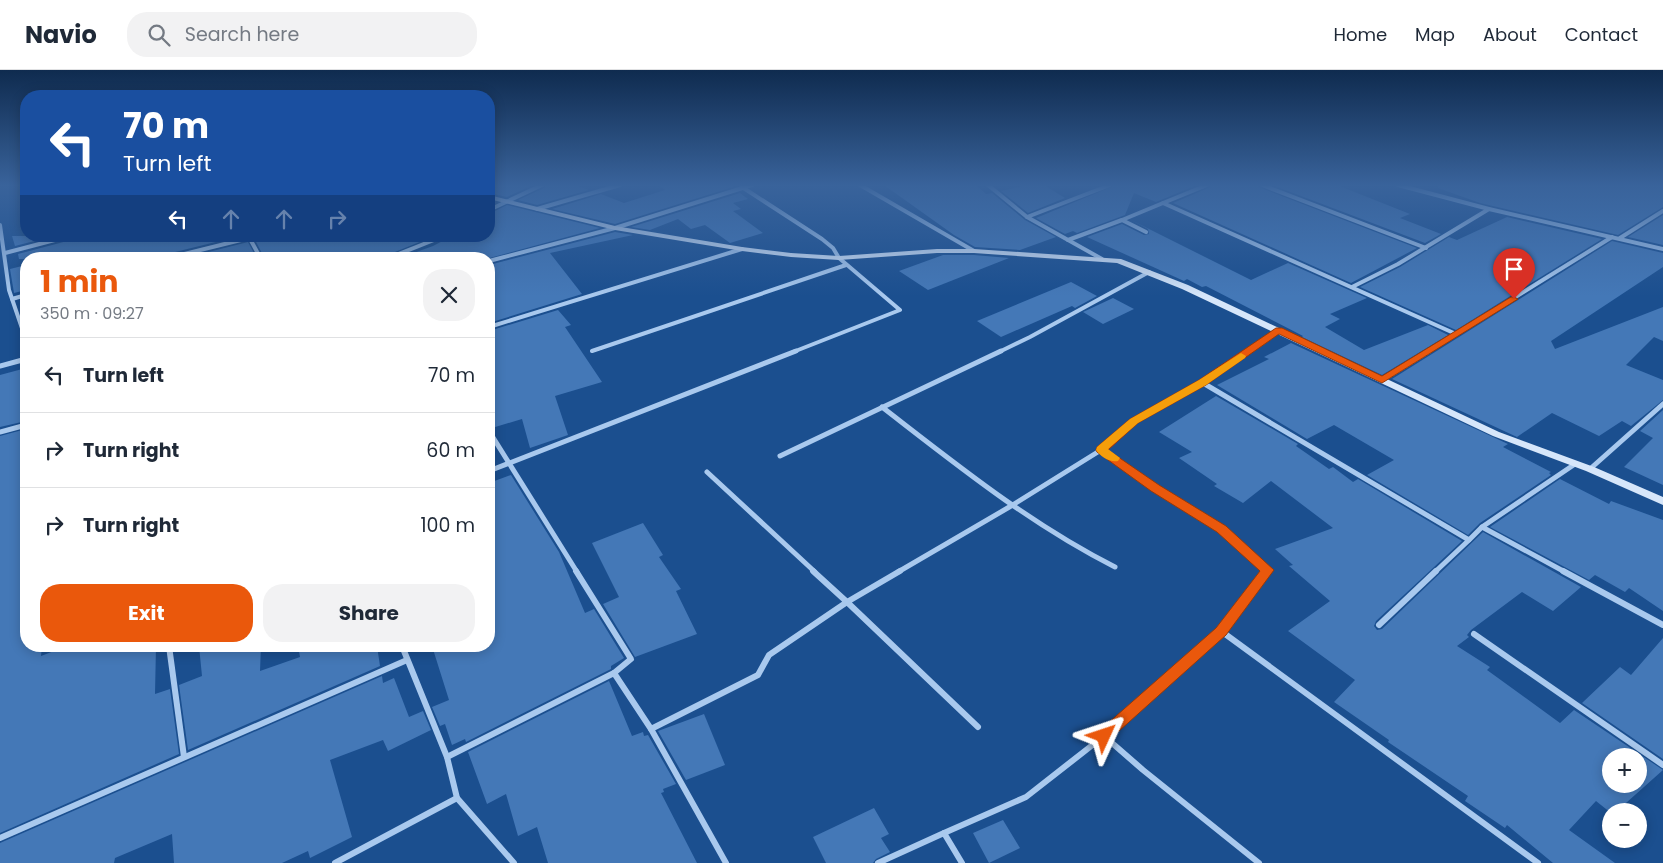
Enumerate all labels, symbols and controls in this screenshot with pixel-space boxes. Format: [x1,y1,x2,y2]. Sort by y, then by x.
search box [127,12,477,57]
text: Navio [25,18,97,51]
icon: search [145,21,173,49]
text: Search here [185,21,299,48]
text: Home [1333,22,1387,47]
text: Map [1415,22,1455,47]
text: About [1483,22,1537,47]
text: Contact [1565,22,1638,47]
text: 70 m [123,101,209,150]
icon: left [40,110,105,175]
text: Turn left [123,148,211,179]
icon: left [164,205,192,233]
icon: ahead [217,205,245,233]
icon: ahead [270,205,298,233]
icon: right [323,205,351,233]
pin [1493,248,1535,299]
icon: arrive [1500,255,1528,283]
text: 1 min [40,260,118,303]
button: close [423,269,475,321]
text: 350 m · 09:27 [40,302,144,325]
icon: left [40,361,68,389]
text: Turn left [83,362,164,389]
text: 70 m [428,362,475,389]
icon: right [40,436,68,464]
text: Turn right [83,437,179,464]
text: 60 m [426,437,475,464]
icon: right [40,511,68,539]
text: Turn right [83,512,179,539]
text: 100 m [420,512,475,539]
button: Exit [40,584,253,642]
button: Share [263,584,475,642]
position arrow [1077,709,1129,761]
map controls [1602,748,1647,848]
button: + [1602,748,1647,793]
button: − [1602,803,1647,848]

